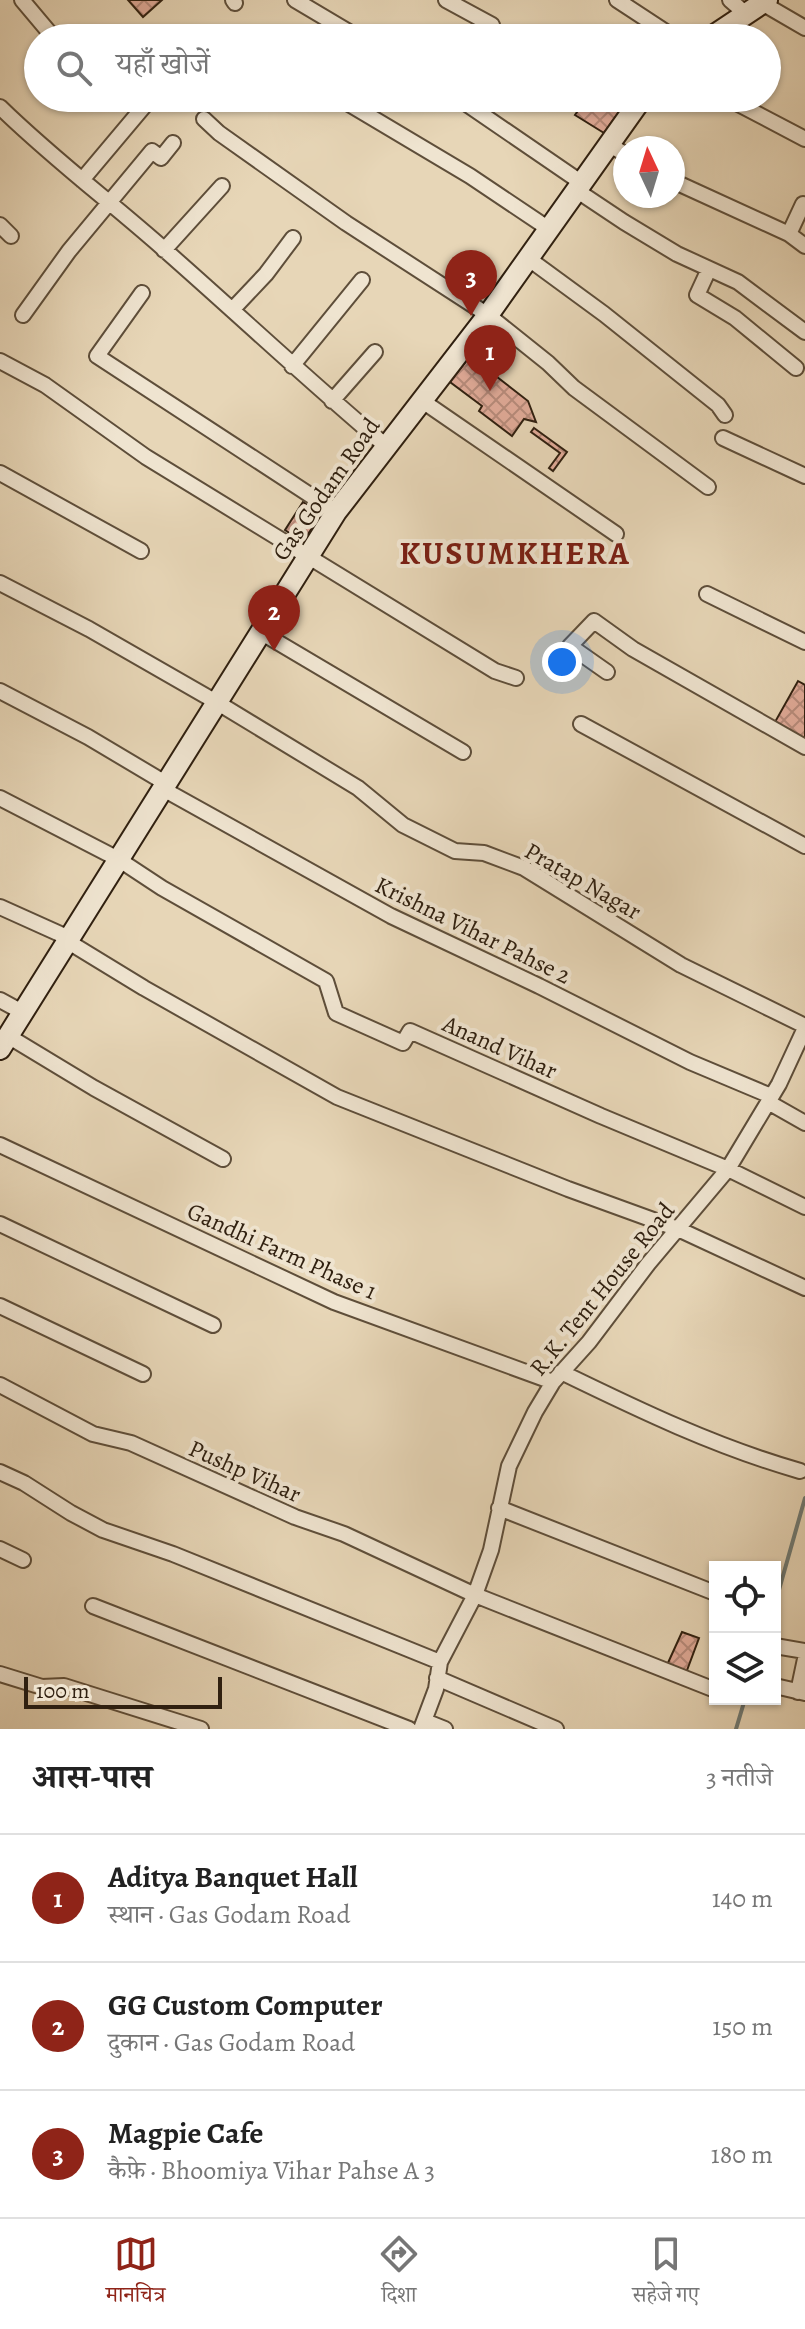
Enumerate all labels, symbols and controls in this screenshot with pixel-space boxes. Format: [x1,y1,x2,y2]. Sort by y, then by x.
search box [24,24,781,112]
text: यहाँ खोजें [116,44,210,84]
icon: search [52,46,96,90]
north arrow [613,136,685,208]
pin: 3 [445,250,497,316]
pin: 1 [464,325,516,391]
street label: Gas Godam Road [265,411,387,567]
district label: KUSUMKHERA [399,531,631,575]
pin: 2 [248,585,300,651]
your location [542,642,582,682]
street label: Pratap Nagar [519,835,647,927]
street label: Krishna Vihar Pahse 2 [370,869,576,991]
street label: Anand Vihar [437,1007,562,1086]
street label: Gandhi Farm Phase 1 [182,1195,382,1307]
street label: R.K. Tent House Road [522,1195,682,1382]
street label: Pushp Vihar [184,1432,306,1510]
map controls [709,1561,781,1705]
button: locate [709,1561,781,1633]
button: layers [709,1633,781,1705]
scale bar [24,1673,222,1709]
text: 100 m [36,1676,90,1706]
text: आस-पास [32,1753,152,1800]
text: 3 नतीजे [706,1760,773,1795]
text: Aditya Banquet Hall [108,1857,358,1897]
text: 1 [53,1881,63,1916]
text: 140 m [712,1881,773,1916]
text: स्थान · Gas Godam Road [108,1897,350,1932]
text: GG Custom Computer [108,1985,383,2025]
text: 2 [52,2009,64,2044]
text: 150 m [712,2009,773,2044]
text: दुकान · Gas Godam Road [108,2025,355,2060]
text: Magpie Cafe [108,2113,263,2153]
text: 3 [52,2137,64,2172]
text: 180 m [711,2137,773,2172]
text: कैफ़े · Bhoomiya Vihar Pahse A 3 [108,2153,435,2188]
tab: मानचित्र [106,2232,165,2316]
tab: दिशा [377,2232,421,2316]
tab: सहेजे गए [632,2232,699,2316]

